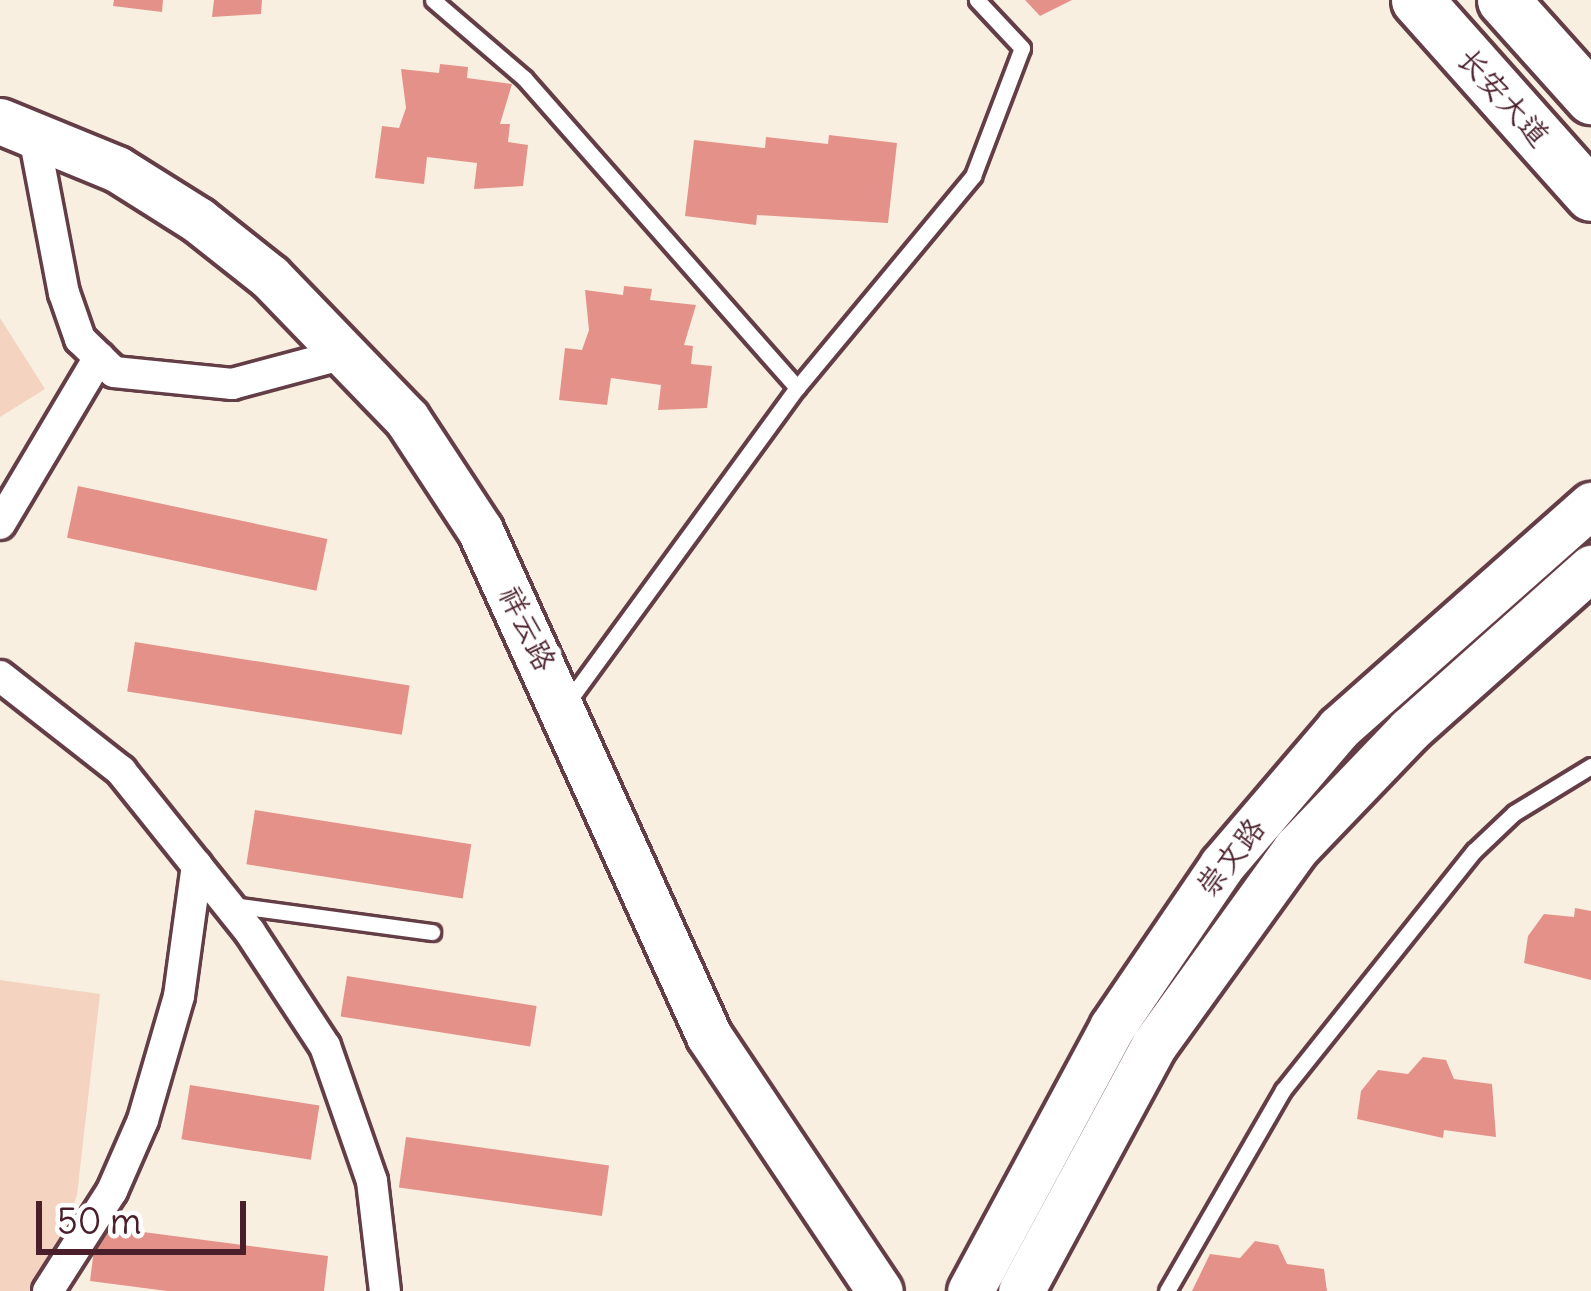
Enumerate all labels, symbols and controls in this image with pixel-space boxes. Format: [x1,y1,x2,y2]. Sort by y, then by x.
street label: 长安大道 [1450,40,1558,154]
street label: 祥云路 [492,580,564,676]
street label: 崇文路 [1188,810,1272,904]
scale bar [42,1177,252,1251]
text: 50 m [57,1199,142,1244]

